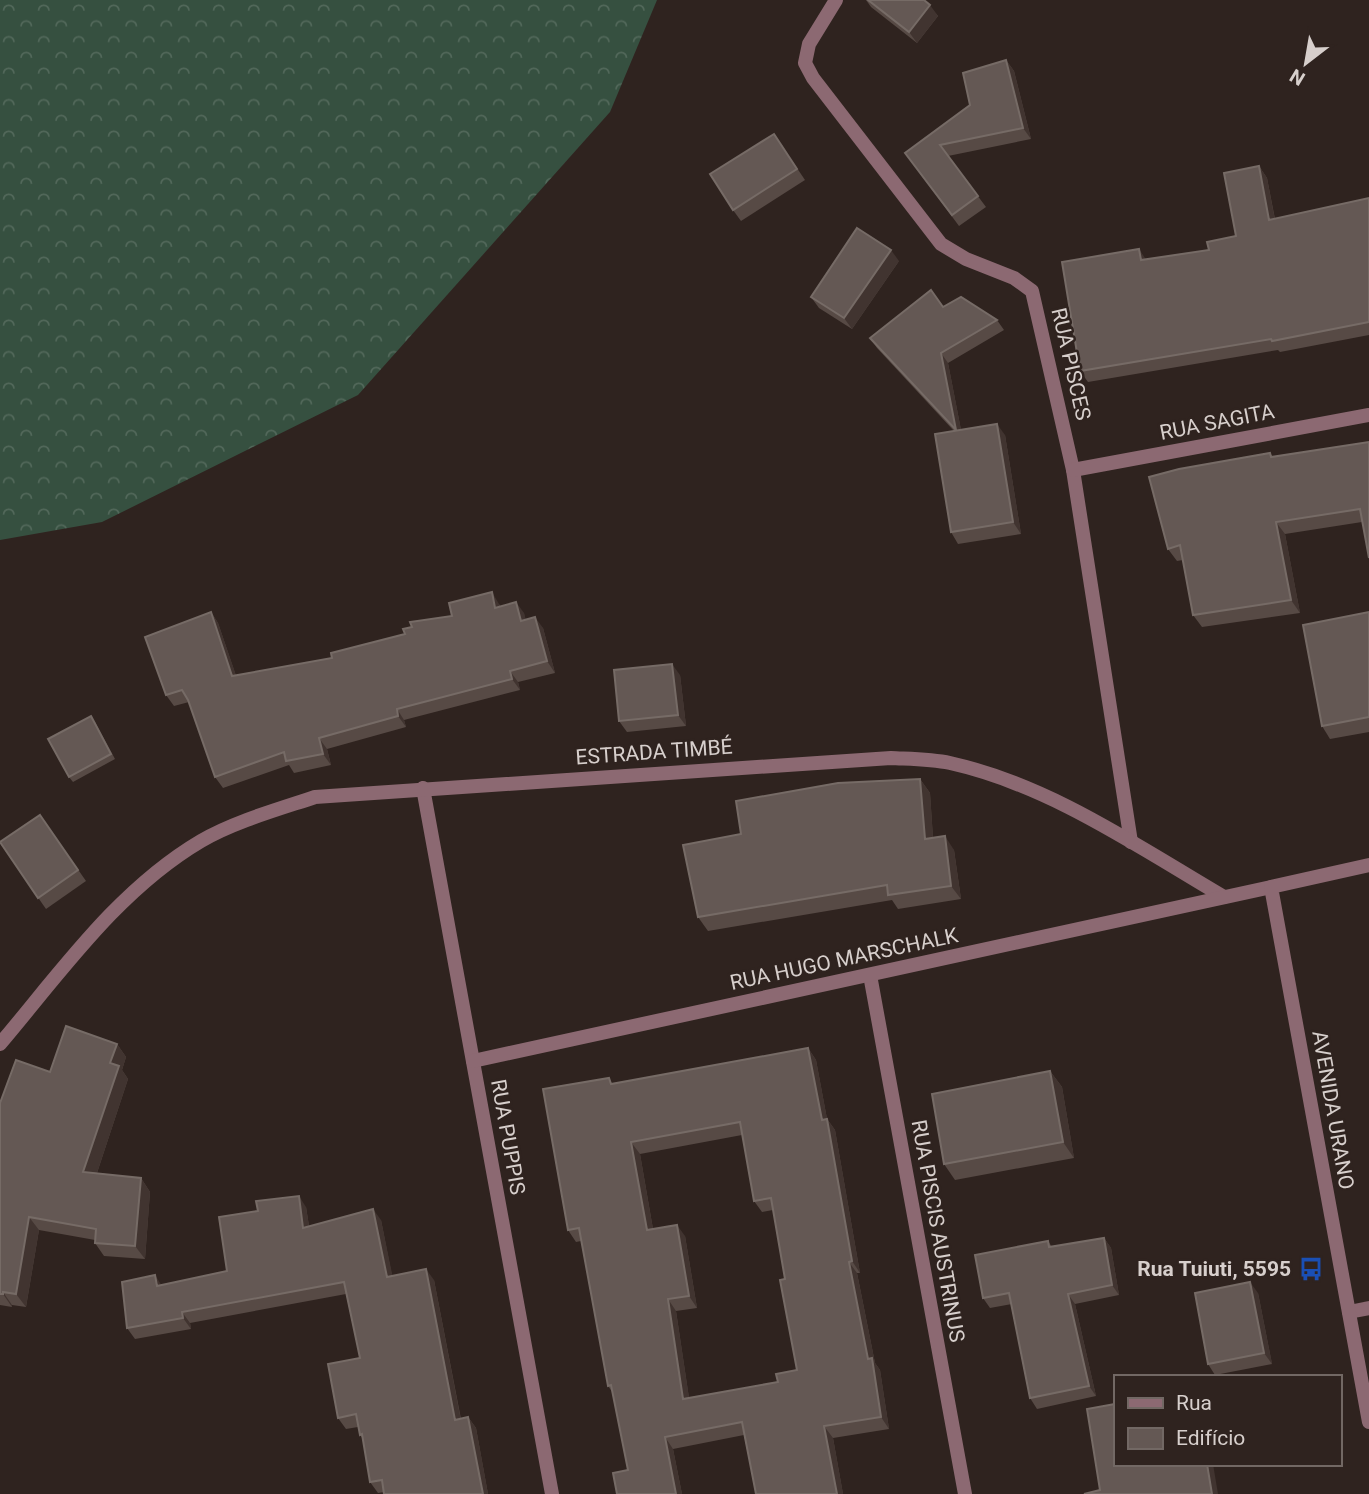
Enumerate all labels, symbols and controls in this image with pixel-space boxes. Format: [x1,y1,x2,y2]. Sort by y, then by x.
north arrow [1271,28,1341,98]
text: N [1286,64,1309,90]
street label: RUA PISCES [1046,305,1096,423]
street label: RUA SAGITA [1158,399,1277,445]
street label: ESTRADA TIMBÉ [575,735,733,769]
street label: RUA HUGO MARSCHALK [728,923,961,995]
street label: AVENIDA URANO [1307,1029,1359,1191]
street label: RUA PUPPIS [486,1077,530,1197]
street label: RUA PISCIS AUSTRINUS [907,1118,969,1344]
bus stop icon: Rua Tuiuti, 5595 [1297,1255,1325,1283]
place label: Rua Tuiuti, 5595 [1137,1257,1291,1281]
legend [1114,1375,1341,1466]
text: Rua [1176,1391,1212,1415]
text: Edifício [1176,1426,1245,1450]

